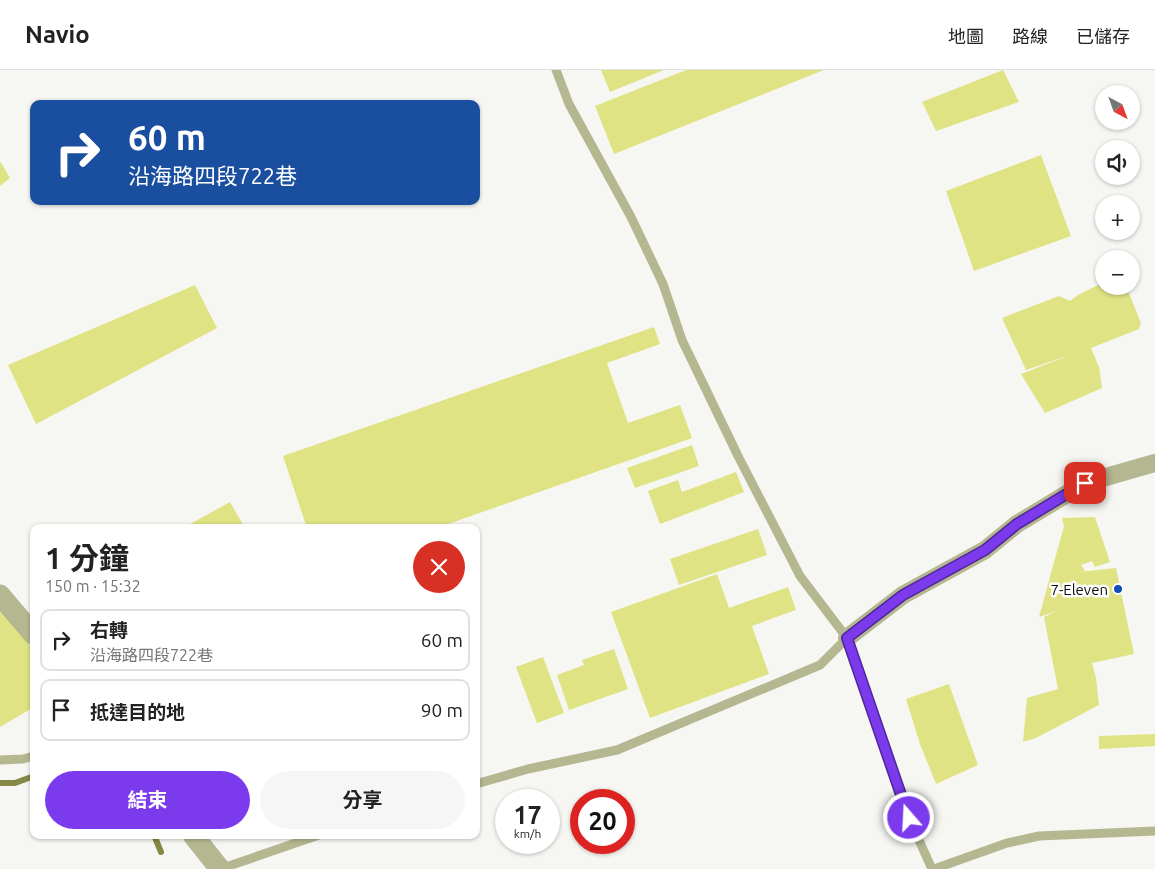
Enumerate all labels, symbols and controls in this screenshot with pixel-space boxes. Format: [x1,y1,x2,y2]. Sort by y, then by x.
text: Navio [25,21,90,48]
text: 地圖 [948,26,984,46]
text: 路線 [1012,26,1048,46]
text: 已儲存 [1076,26,1130,46]
north arrow [1095,85,1140,130]
map controls [1095,85,1140,295]
text: 60 m [128,117,206,157]
icon: right [45,120,110,185]
button: sound [1095,140,1140,185]
text: 沿海路四段722巷 [128,163,297,188]
button: + [1095,195,1140,240]
button: − [1095,250,1140,295]
pin [1064,462,1106,504]
icon: arrive [1071,469,1099,497]
text: 1 分鐘 [45,541,129,575]
button: close [413,541,465,593]
text: 150 m · 15:32 [45,577,141,595]
place label: 7-Eleven [1050,581,1108,598]
marker: 7-Eleven [1112,583,1124,595]
text: 右轉 [90,619,128,641]
icon: right [47,626,75,654]
text: 60 m [421,629,463,651]
text: 沿海路四段722巷 [90,646,213,664]
icon: arrive [47,696,75,724]
text: 90 m [421,699,463,721]
text: 抵達目的地 [90,701,185,723]
button: 結束 [45,771,250,829]
button: 分享 [260,771,465,829]
speed limit sign: 20 [570,789,635,854]
position arrow [882,791,934,843]
text: 17 [513,801,542,829]
text: km/h [514,827,541,840]

